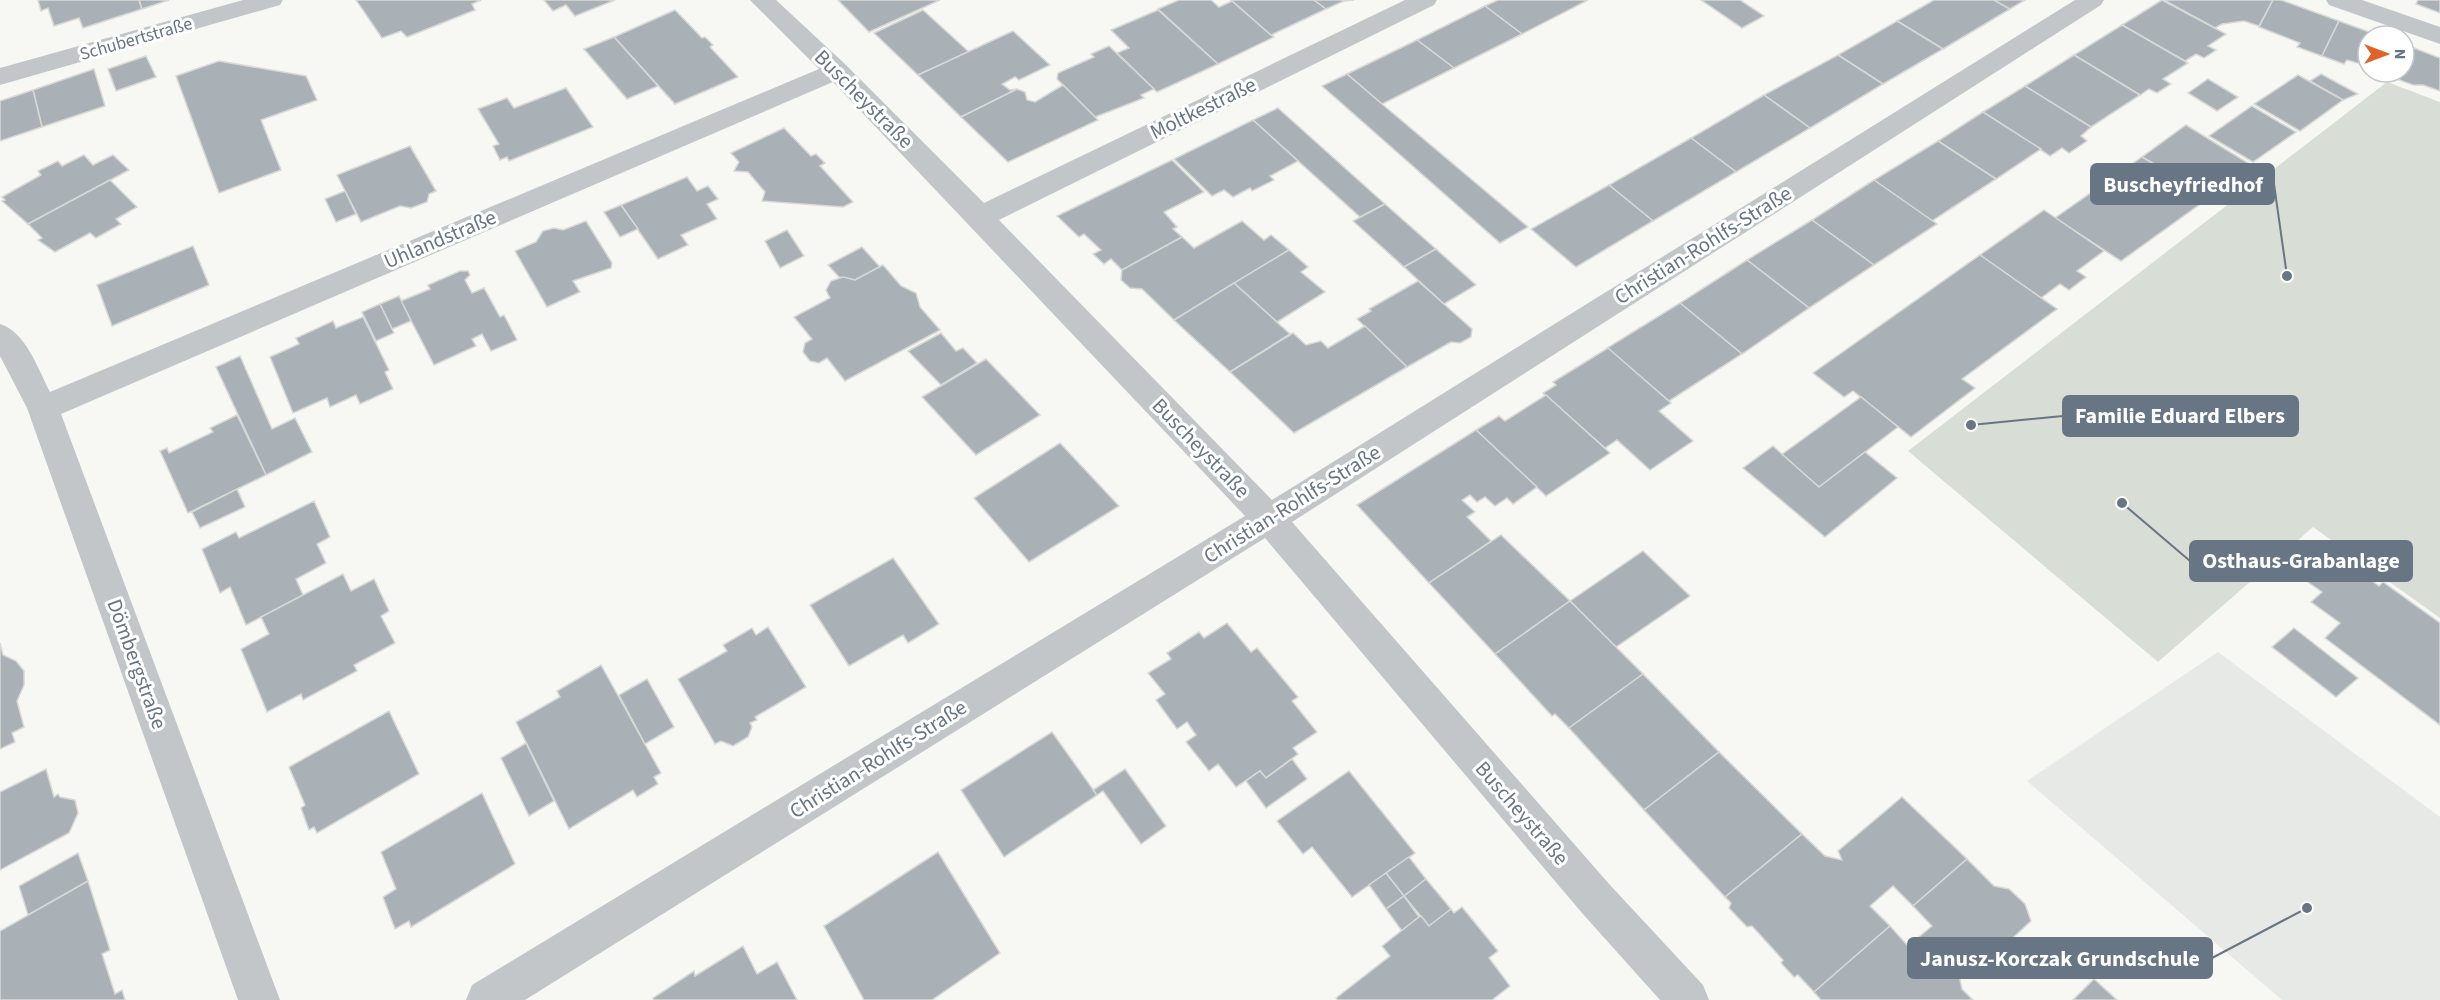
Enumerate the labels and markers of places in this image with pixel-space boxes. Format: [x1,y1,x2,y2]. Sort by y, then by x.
callout: Buscheyfriedhof [2091,164,2274,204]
callout: Familie Eduard Elbers [2063,396,2298,436]
callout: Osthaus-Grabanlage [2190,541,2412,581]
callout: Janusz-Korczak Grundschule [1908,938,2212,978]

